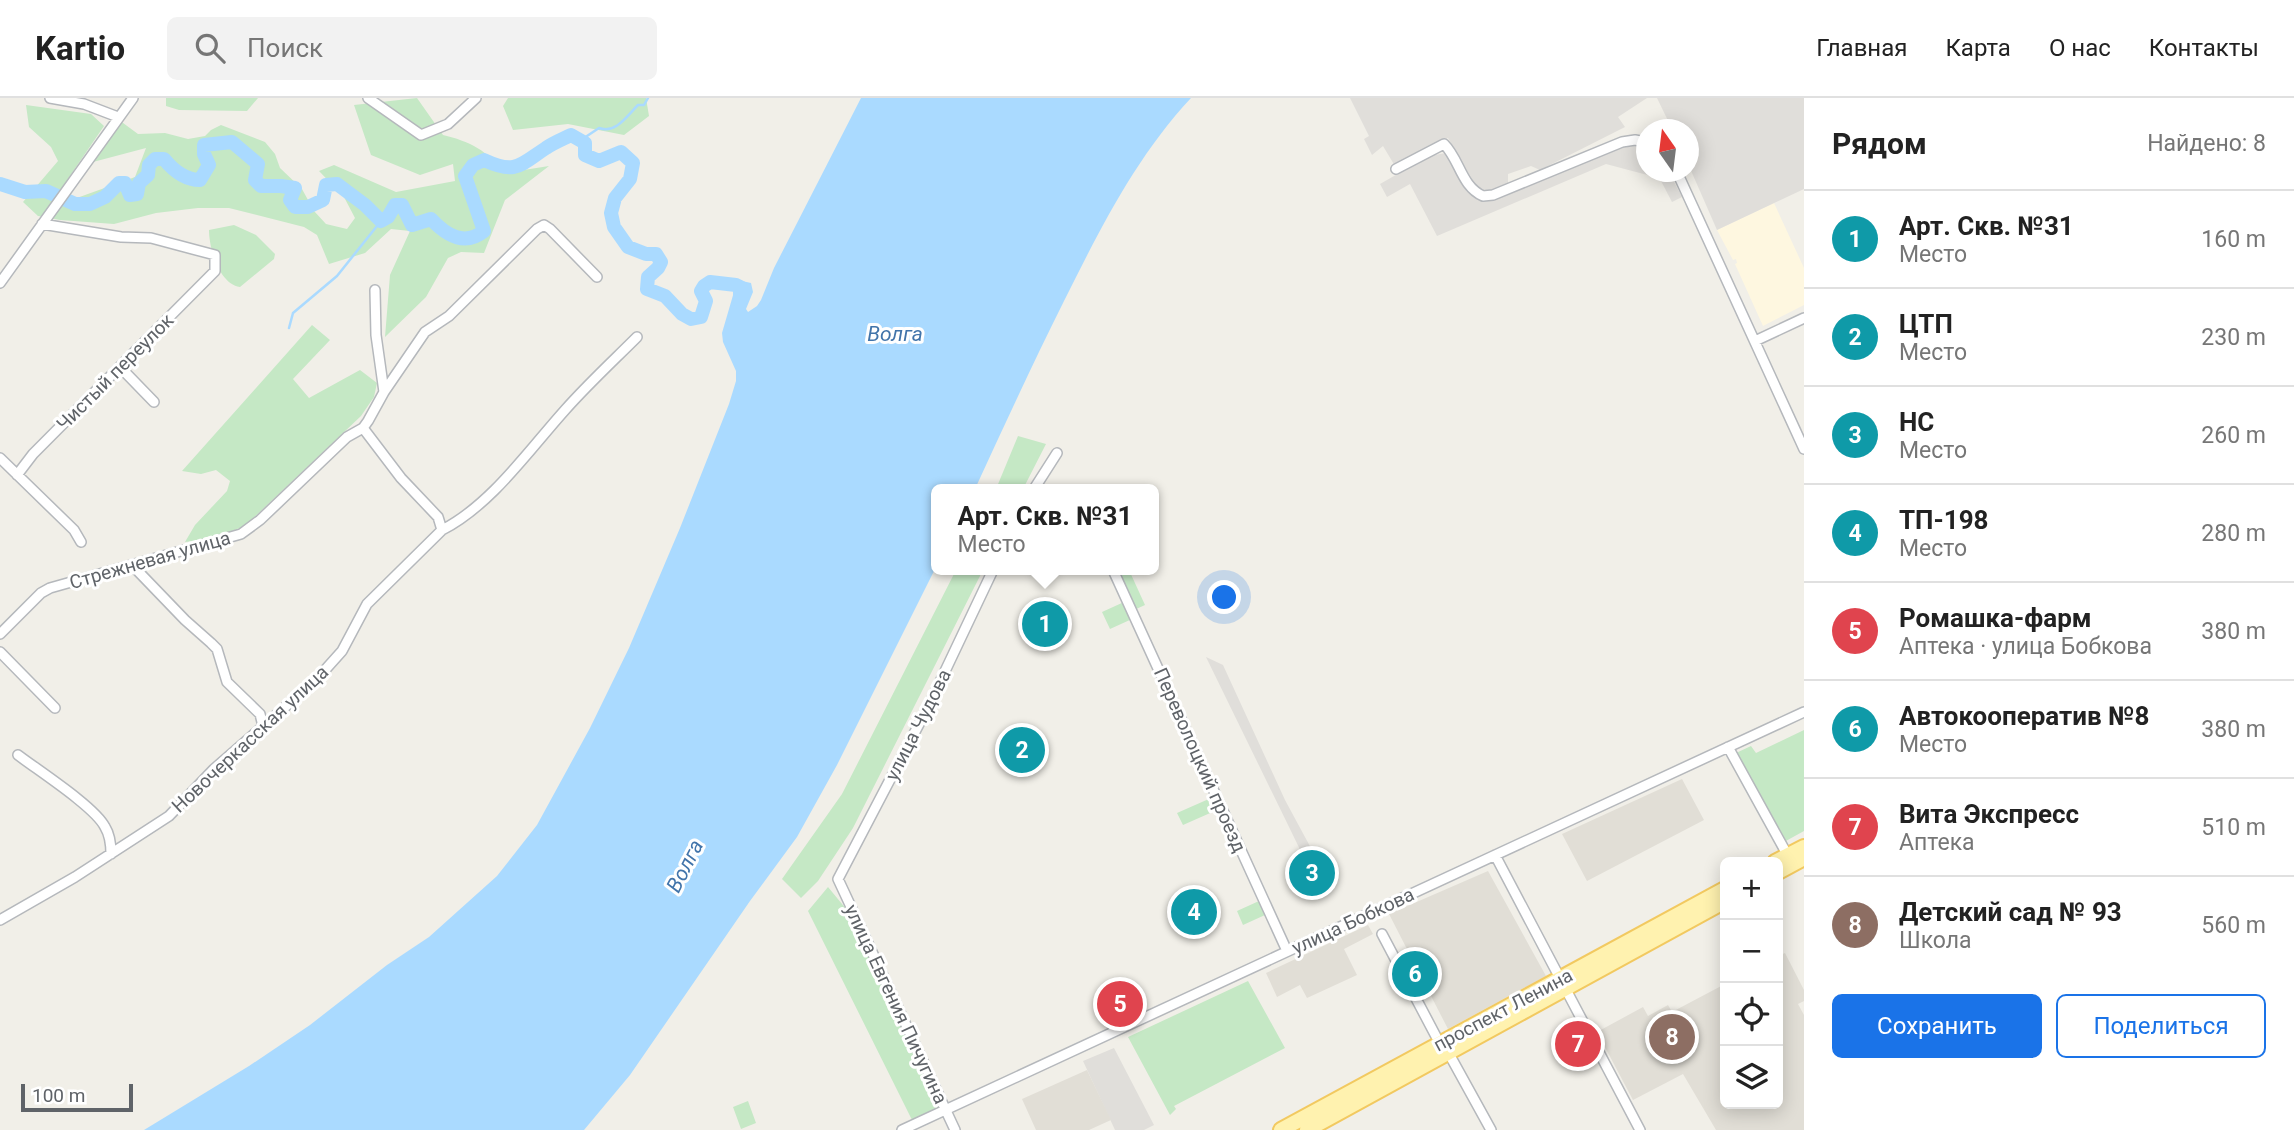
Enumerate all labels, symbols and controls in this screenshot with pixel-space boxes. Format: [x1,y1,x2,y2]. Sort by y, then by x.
search box [167,17,657,80]
text: Kartio [35,29,125,68]
icon: search [191,29,229,67]
text: Поиск [247,33,323,63]
text: Главная [1816,34,1907,62]
text: Карта [1945,34,2011,62]
text: О нас [2049,34,2111,62]
text: Контакты [2149,34,2259,62]
north arrow [1636,119,1699,182]
text: Рядом [1832,126,1927,161]
text: Найдено: 8 [2147,130,2266,157]
text: Арт. Скв. №31 [1899,211,2074,241]
text: 1 [1848,226,1862,253]
text: 160 m [2201,226,2266,253]
text: Место [1899,241,1967,268]
street label: Чистый переулок [52,308,179,435]
text: ЦТП [1899,309,1953,339]
water label: Волга [867,322,923,346]
text: 2 [1848,324,1862,351]
text: 230 m [2201,324,2266,351]
text: Место [1899,339,1967,366]
text: НС [1899,407,1934,437]
text: 3 [1848,422,1862,449]
text: 260 m [2201,422,2266,449]
text: Место [1899,437,1967,464]
popup [931,484,1159,575]
text: Арт. Скв. №31 [958,501,1132,531]
text: ТП-198 [1899,505,1989,535]
text: 4 [1848,520,1862,547]
text: 280 m [2201,520,2266,547]
street label: Стрежневая улица [67,526,233,594]
text: Место [958,531,1026,558]
text: Место [1899,535,1967,562]
your location [1207,580,1241,614]
pin: 1 [1022,598,1068,650]
text: Ромашка-фарм [1899,603,2092,633]
text: 5 [1848,618,1862,645]
text: 380 m [2201,618,2266,645]
text: Аптека · улица Бобкова [1899,633,2152,660]
street label: Новочеркасская улица [167,660,333,818]
street label: Переволоцкий проезд [1149,664,1251,856]
street label: улица Чудова [880,665,956,785]
text: Автокооператив №8 [1899,701,2149,731]
text: 6 [1848,716,1862,743]
text: 380 m [2201,716,2266,743]
pin: 2 [999,724,1045,776]
text: Место [1899,731,1967,758]
text: Вита Экспресс [1899,799,2079,829]
text: 7 [1848,814,1862,841]
text: 510 m [2201,814,2266,841]
text: Аптека [1899,829,1975,856]
water label: Волга [662,836,708,896]
pin: 3 [1289,847,1335,899]
map controls [1720,857,1783,1109]
button: + [1720,857,1783,920]
street label: улица Бобкова [1288,883,1418,959]
pin: 4 [1171,886,1217,938]
text: Детский сад № 93 [1899,897,2122,927]
street label: улица Евгения Пичугина [840,901,952,1107]
text: 8 [1848,912,1862,939]
text: 560 m [2201,912,2266,939]
button: − [1720,920,1783,983]
text: Школа [1899,927,1972,954]
pin: 6 [1392,948,1438,1000]
street label: проспект Ленина [1429,964,1577,1056]
pin: 5 [1097,978,1143,1030]
button: locate [1720,983,1783,1046]
button: Сохранить [1832,994,2042,1058]
button: Поделиться [2056,994,2266,1058]
pin: 8 [1649,1011,1695,1063]
pin: 7 [1555,1018,1601,1070]
button: layers [1720,1046,1783,1109]
scale bar [21,1081,133,1113]
text: 100 m [32,1084,85,1107]

